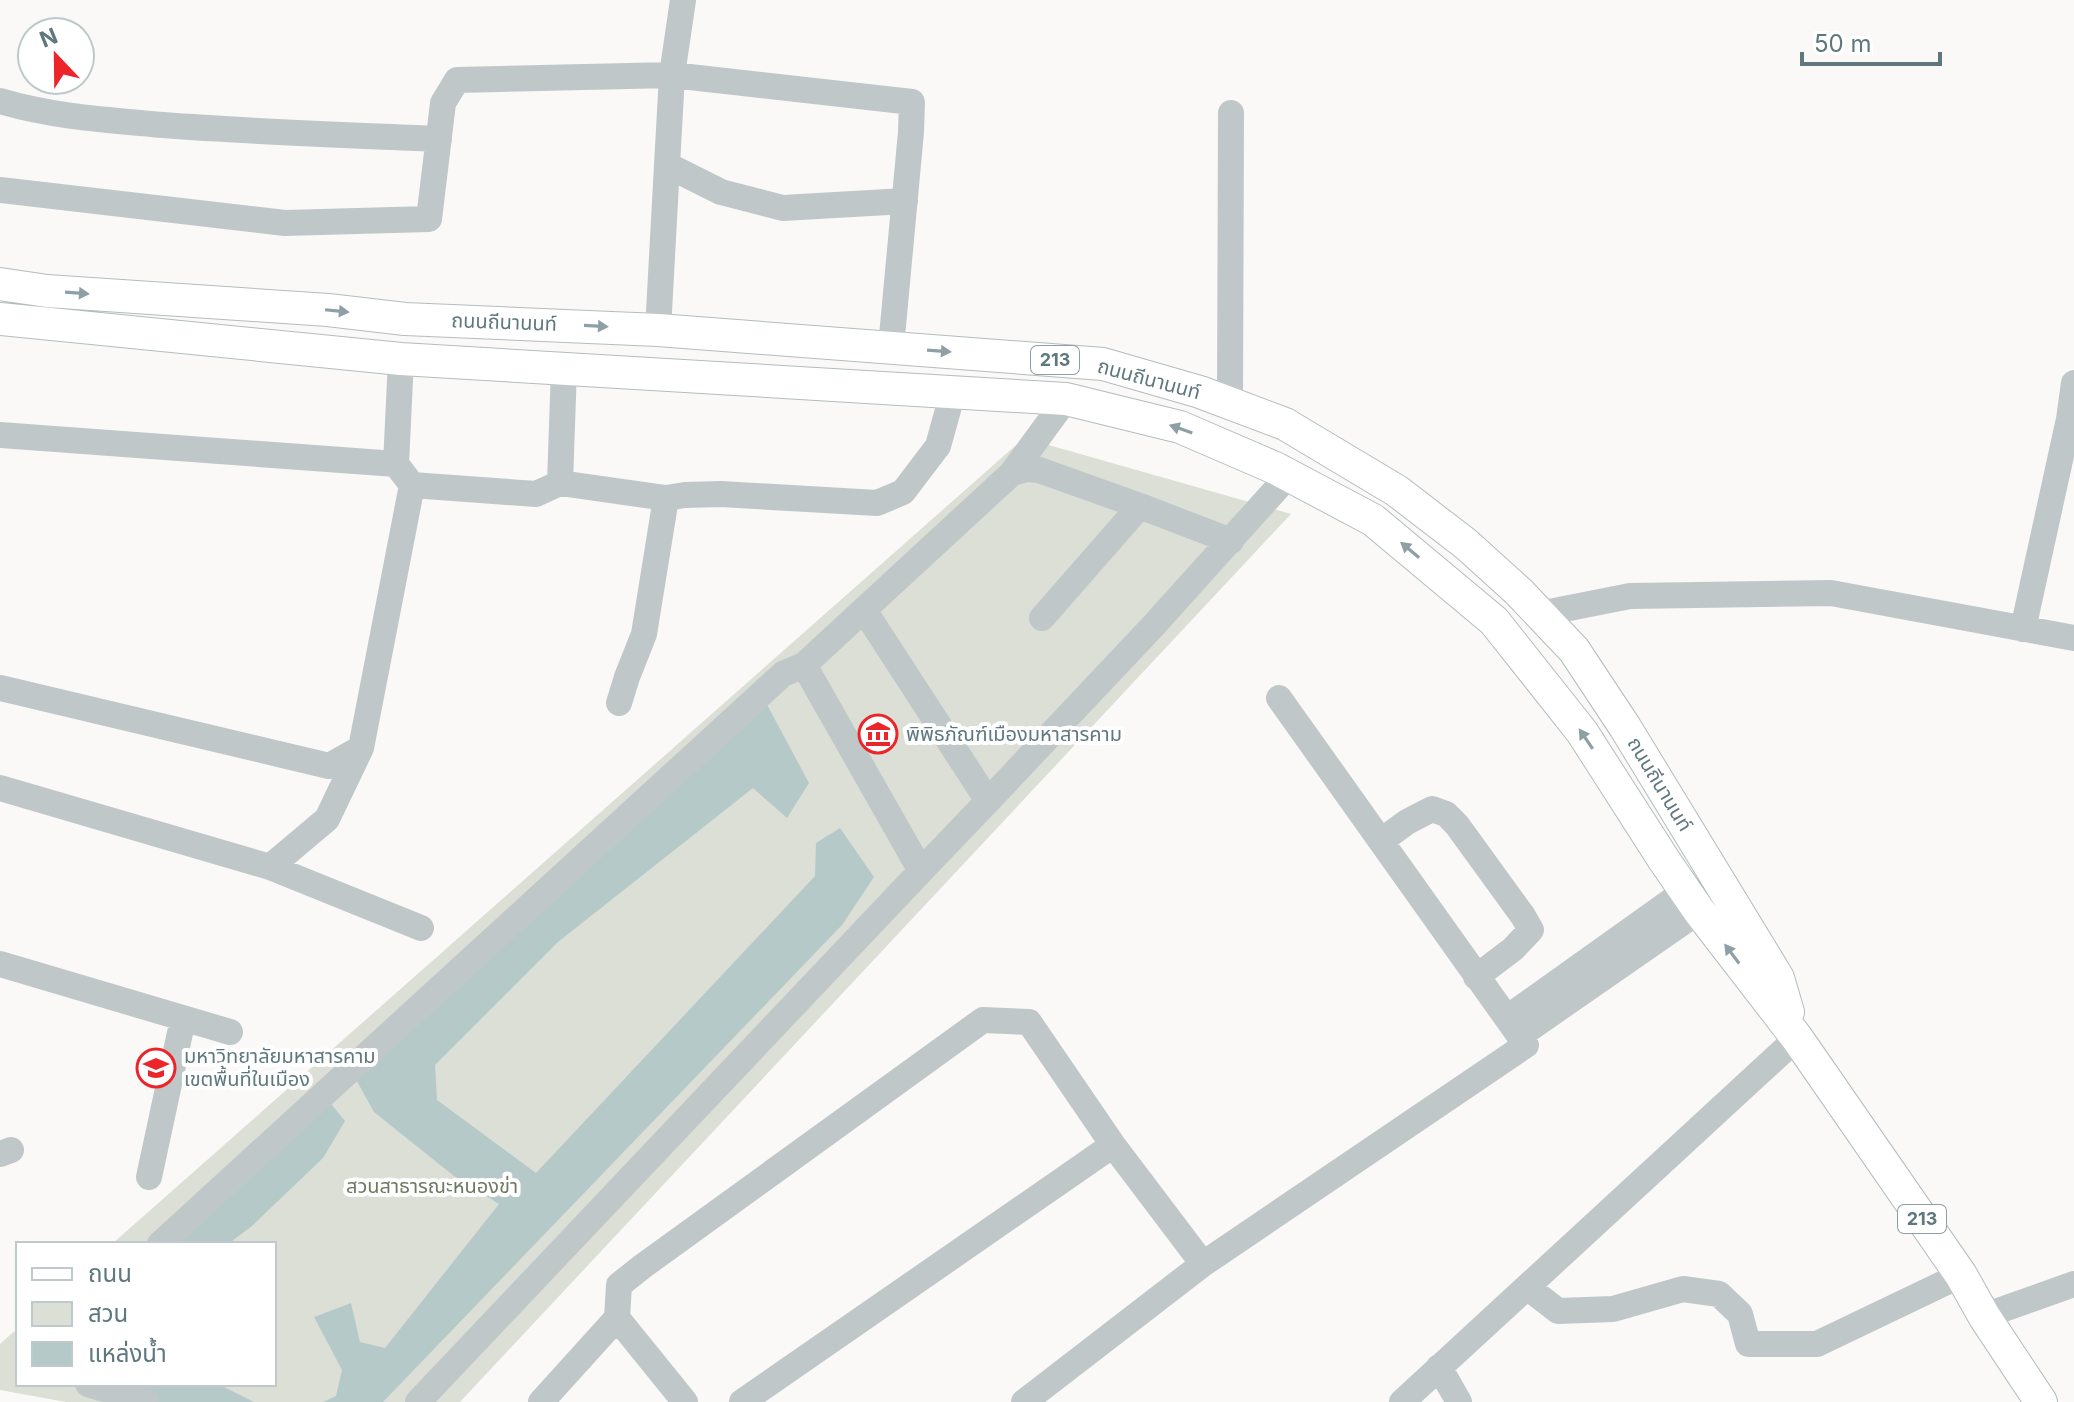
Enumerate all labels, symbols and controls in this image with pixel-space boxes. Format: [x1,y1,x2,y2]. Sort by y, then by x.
north arrow [16,16,96,96]
scale bar [1802,16,1940,66]
text: N [36,22,61,53]
text: 50 m [1814,29,1872,58]
one-way arrow [65,287,90,300]
one-way arrow [325,305,350,318]
street label: ถนนถีนานนท์ [451,308,557,336]
one-way arrow [584,320,609,333]
one-way arrow [927,345,952,358]
road number: 213 [1031,346,1079,374]
street label: ถนนถีนานนท์ [1095,354,1203,404]
one-way arrow [1169,423,1193,435]
one-way arrow [1400,542,1420,559]
museum icon: พิพิธภัณฑ์เมืองมหาสารคาม [857,713,899,755]
place label: พิพิธภัณฑ์เมืองมหาสารคาม [906,722,1122,746]
one-way arrow [1579,729,1594,750]
street label: ถนนถีนานนท์ [1622,733,1698,835]
one-way arrow [1725,944,1741,964]
place label: มหาวิทยาลัยมหาสารคาม เขตพื้นที่ในเมือง [184,1044,376,1091]
school or university icon: มหาวิทยาลัยมหาสารคาม เขตพื้นที่ในเมือง [135,1047,177,1089]
park label: สวนสาธารณะหนองข่า [346,1174,518,1198]
road number: 213 [1898,1205,1946,1233]
legend [16,1242,276,1386]
text: ถนน [88,1259,132,1288]
text: สวน [88,1299,128,1328]
text: แหล่งน้ำ [88,1337,167,1368]

